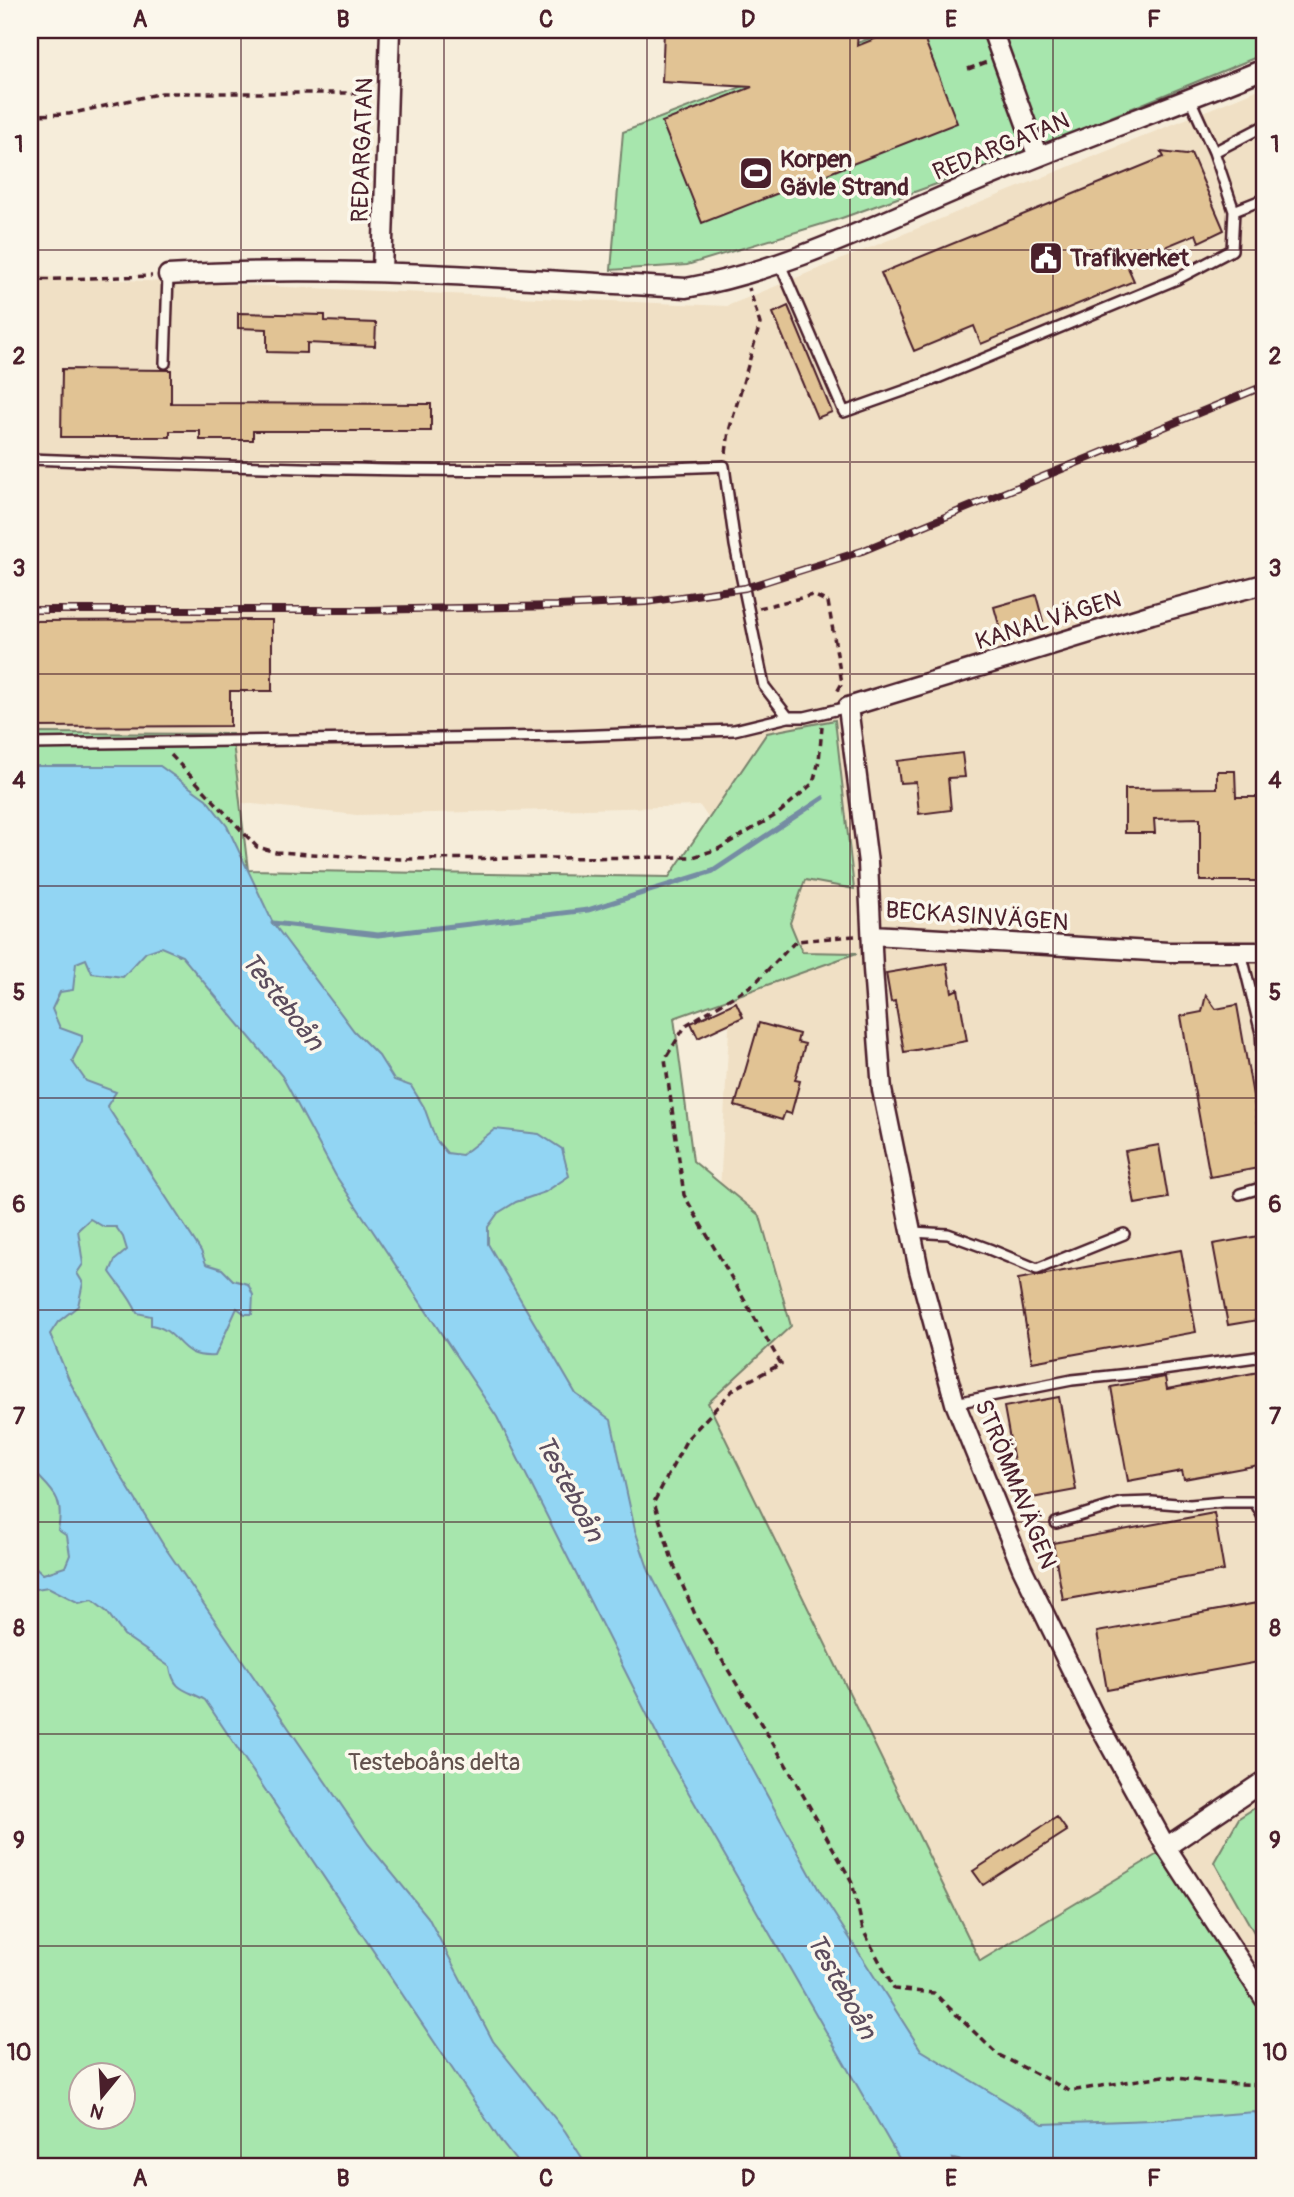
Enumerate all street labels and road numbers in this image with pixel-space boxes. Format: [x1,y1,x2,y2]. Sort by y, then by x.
street label: REDARGATAN [345,77,380,223]
street label: REDARGATAN [929,106,1074,187]
street label: KANALVÄGEN [972,585,1125,656]
street label: BECKASINVÄGEN [884,896,1070,937]
street label: STRÖMMAVÄGEN [968,1395,1063,1573]

